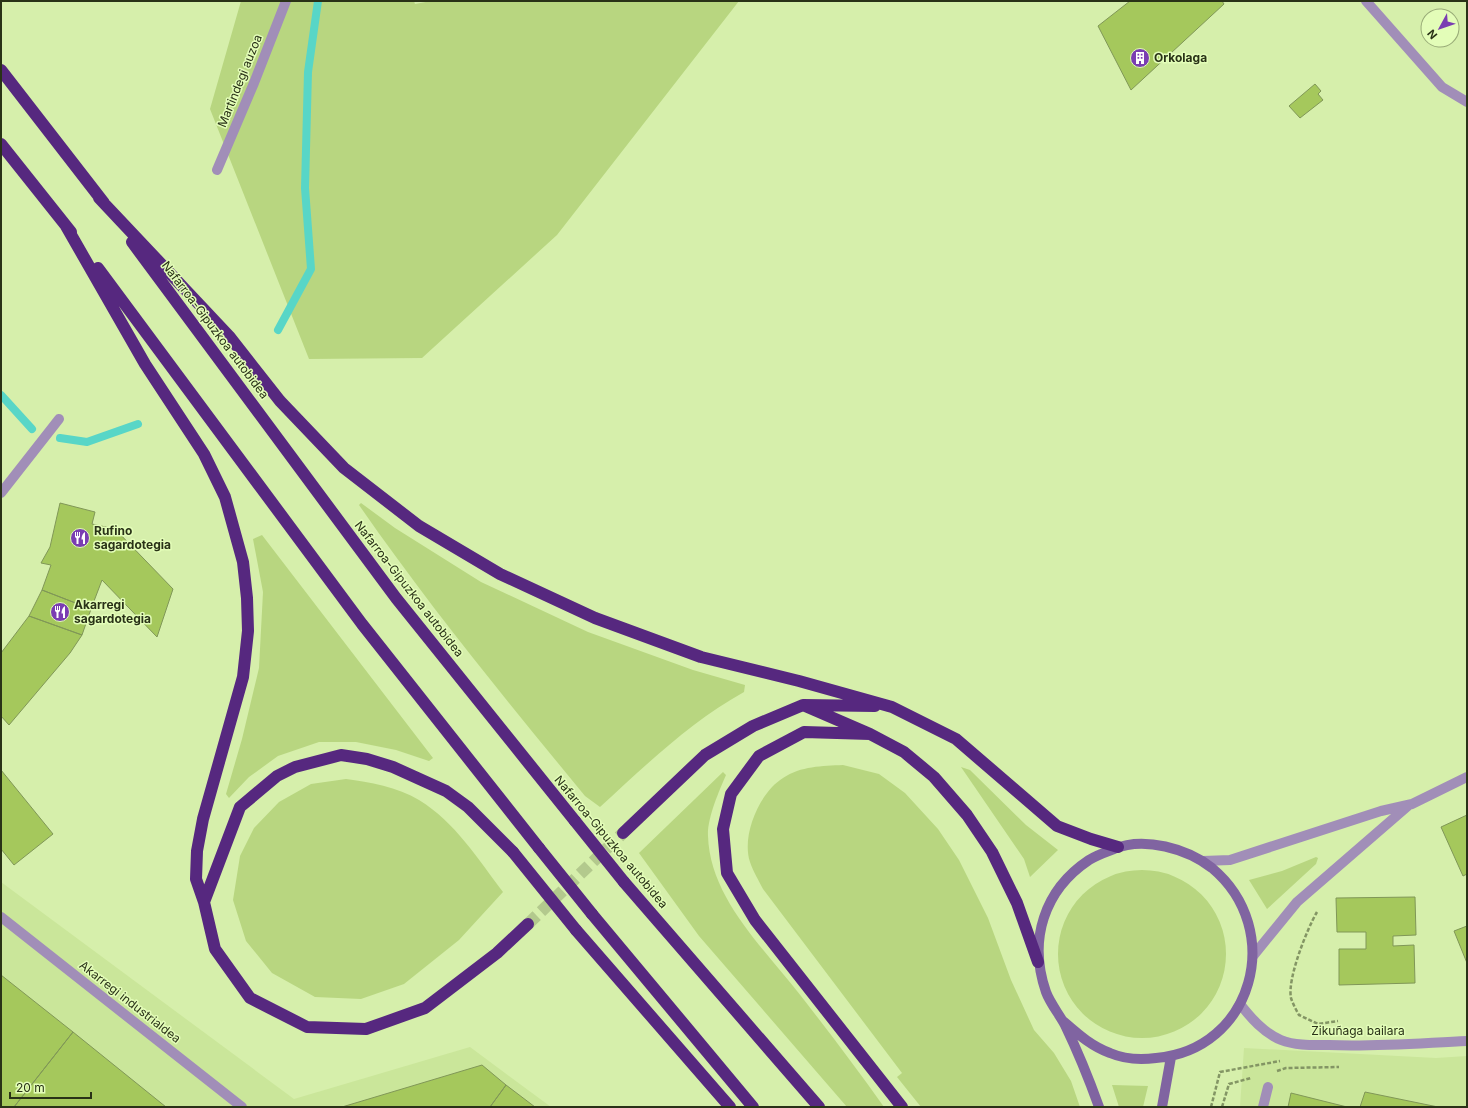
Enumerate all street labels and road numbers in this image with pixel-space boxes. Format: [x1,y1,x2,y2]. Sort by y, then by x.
street label: Martindegi auzoa [214,32,265,129]
street label: Nafarroa-Gipuzkoa autobidea [159,258,272,401]
street label: Nafarroa-Gipuzkoa autobidea [352,518,467,660]
street label: Nafarroa-Gipuzkoa autobidea [552,772,671,911]
street label: Akarregi industrialdea [77,957,184,1046]
street label: Zikuñaga bailara [1311,1023,1405,1038]

